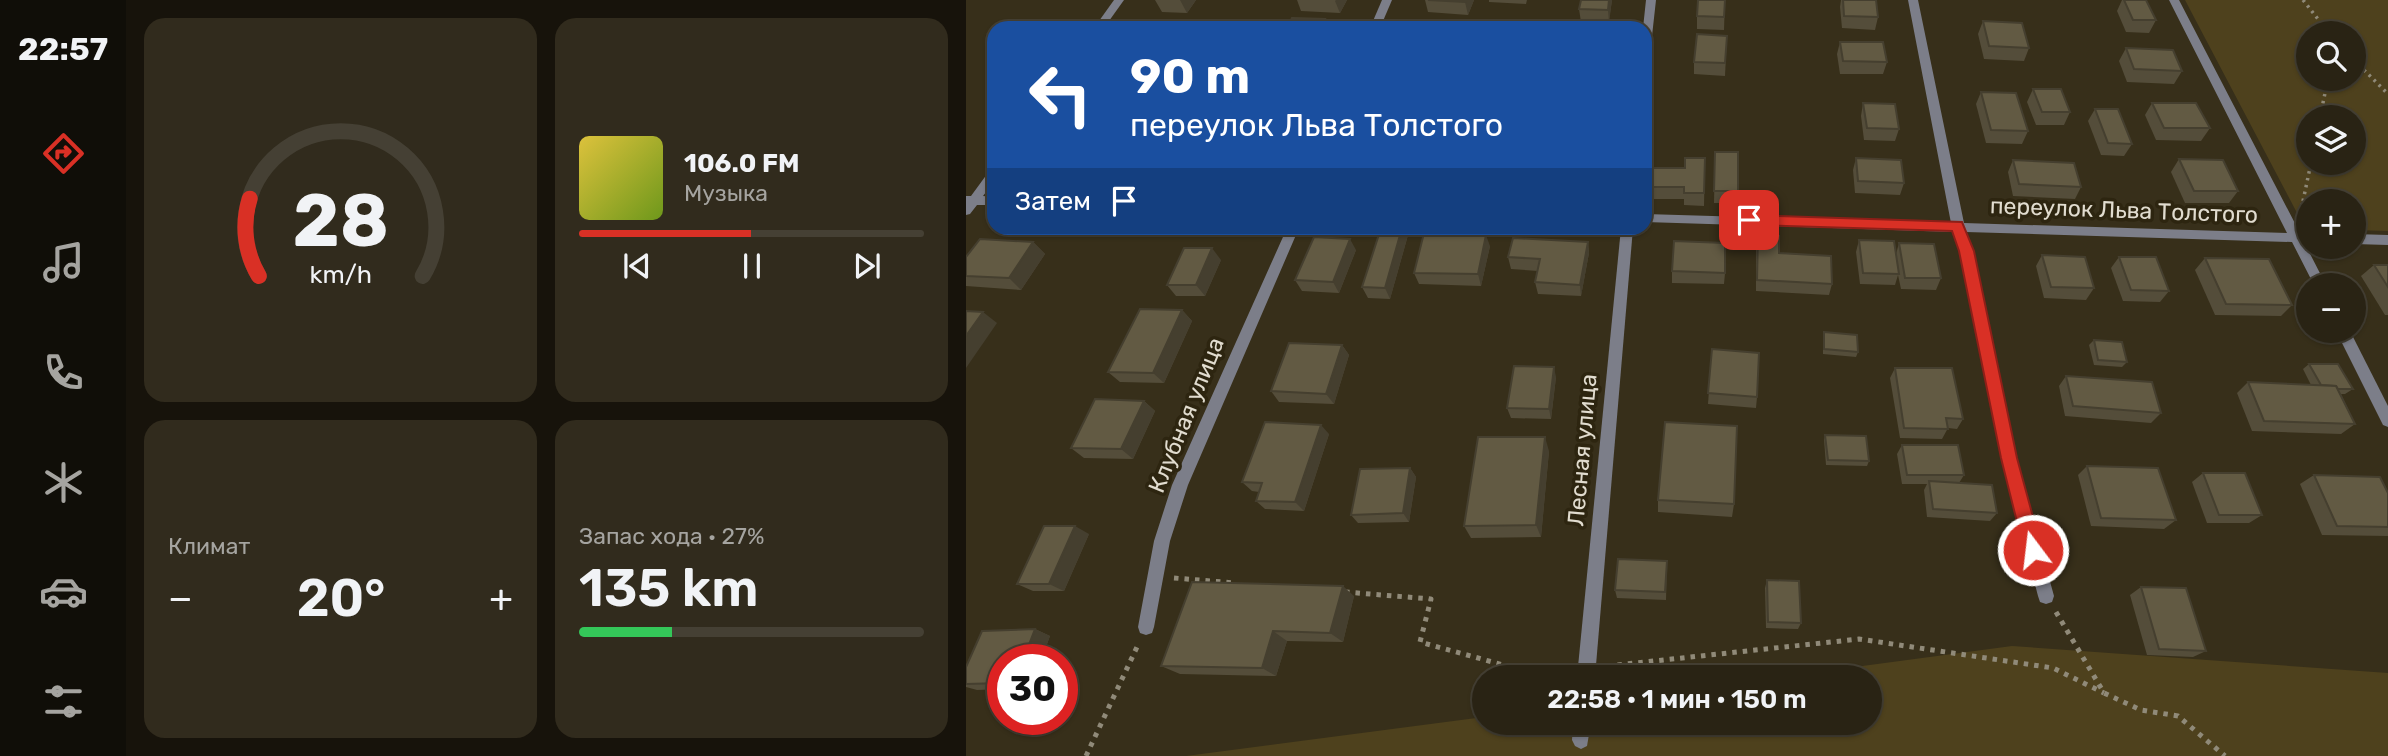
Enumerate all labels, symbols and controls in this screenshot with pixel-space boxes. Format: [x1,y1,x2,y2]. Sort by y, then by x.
map controls [2296,21,2366,343]
button: search [2296,21,2366,91]
text: 22:57 [18,30,108,68]
text: 90 m [1130,47,1250,105]
icon: left [1015,49,1106,140]
button: layers [2296,105,2366,175]
text: переулок Льва Толстого [1130,106,1503,144]
icon: directions [39,129,88,178]
text: 106.0 FM [684,148,800,179]
text: 28 [292,179,389,265]
text: Музыка [684,179,768,207]
icon: arrive [1105,182,1143,220]
text: Затем [1015,186,1091,217]
button: + [2296,189,2366,259]
pin [1719,190,1779,250]
street label: переулок Льва Толстого [1990,191,2258,229]
icon: arrive [1730,201,1768,239]
icon: music [39,238,88,287]
icon: previous [618,247,656,285]
icon: pause [733,247,771,285]
icon: next [848,247,886,285]
text: km/h [309,260,372,289]
button: − [2296,273,2366,343]
street label: Клубная улица [1142,333,1230,497]
icon: phone [39,348,88,397]
street label: Лесная улица [1561,373,1603,527]
icon: climate [39,458,88,507]
position arrow [1996,513,2070,587]
text: Запас хода · 27% [579,522,764,550]
text: Климат [168,532,250,560]
text: 135 km [579,557,759,619]
icon: car [39,567,88,616]
text: 20° [297,567,385,629]
text: − [168,575,193,621]
text: + [489,575,513,621]
speed limit sign: 30 [987,644,1078,735]
icon: filters [39,677,88,726]
text: 22:58 · 1 мин · 150 m [1547,684,1807,715]

